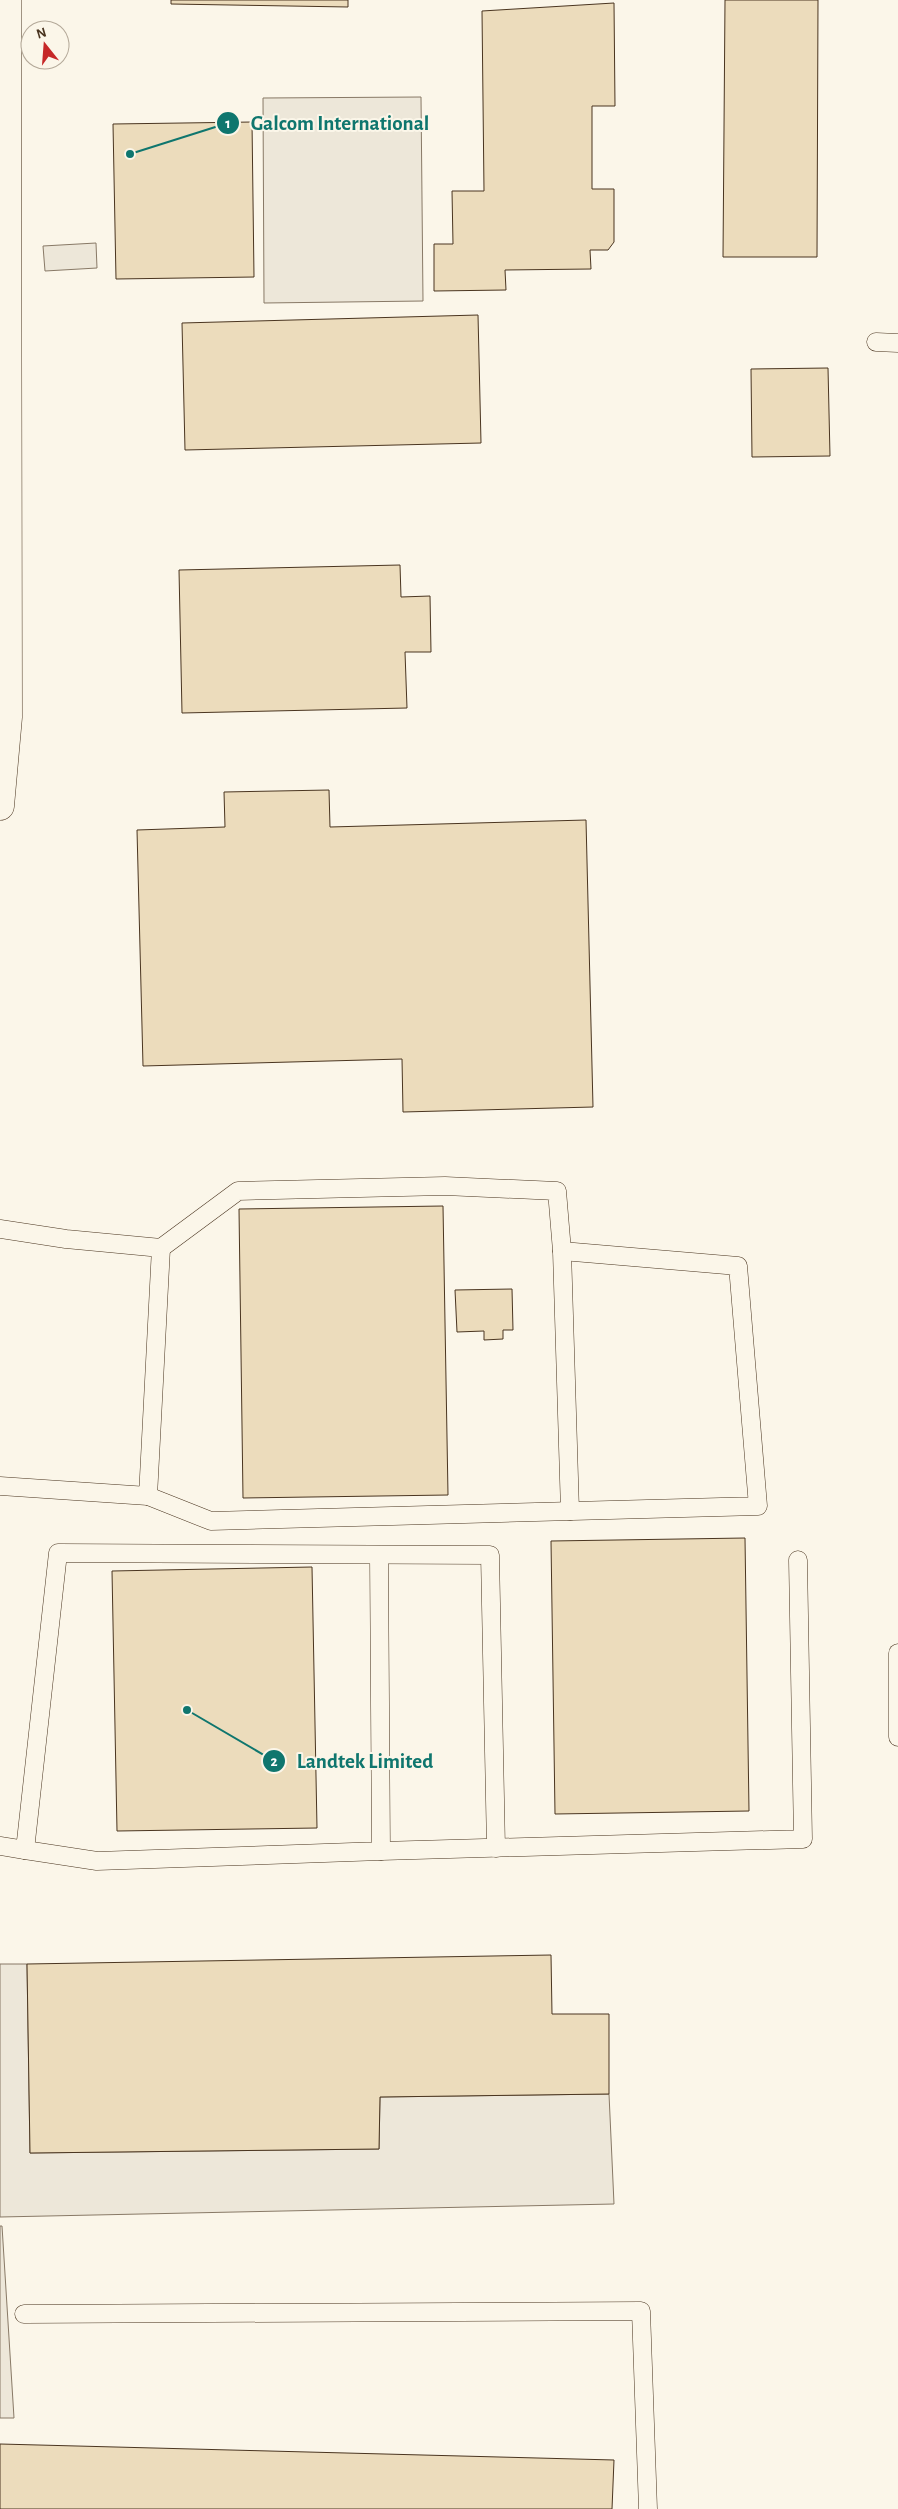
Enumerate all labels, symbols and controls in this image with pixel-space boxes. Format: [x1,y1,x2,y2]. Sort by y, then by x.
north arrow [20,20,70,70]
text: N [35,25,48,42]
callout: Galcom International [215,105,439,141]
text: Galcom International [251,113,429,134]
text: 1 [225,116,231,131]
callout: Landtek Limited [262,1743,443,1779]
text: Landtek Limited [297,1751,433,1772]
text: 2 [270,1754,278,1769]

